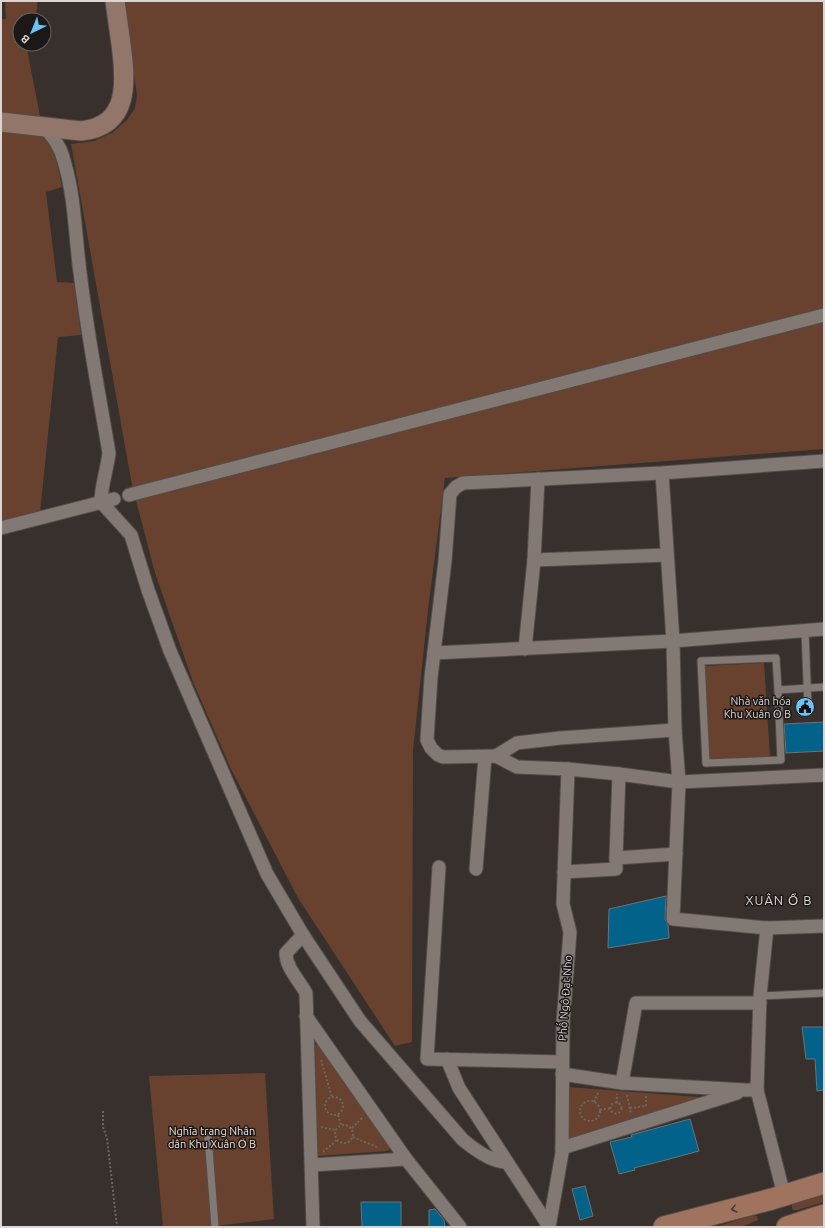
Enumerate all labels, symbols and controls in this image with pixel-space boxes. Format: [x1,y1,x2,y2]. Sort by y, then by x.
north arrow [12,12,52,52]
text: B [18,32,32,46]
place label: Nhà văn hóa Khu Xuân Ổ B [724,695,791,720]
public building icon: Nhà văn hóa Khu Xuân Ổ B [794,696,816,718]
district label: XUÂN Ổ B [746,893,812,907]
street label: Phố Ngô Đạt Nho [554,955,575,1041]
park label: Nghĩa trang Nhân dân Khu Xuân Ổ B [168,1125,256,1150]
one-way arrow [731,1204,738,1213]

